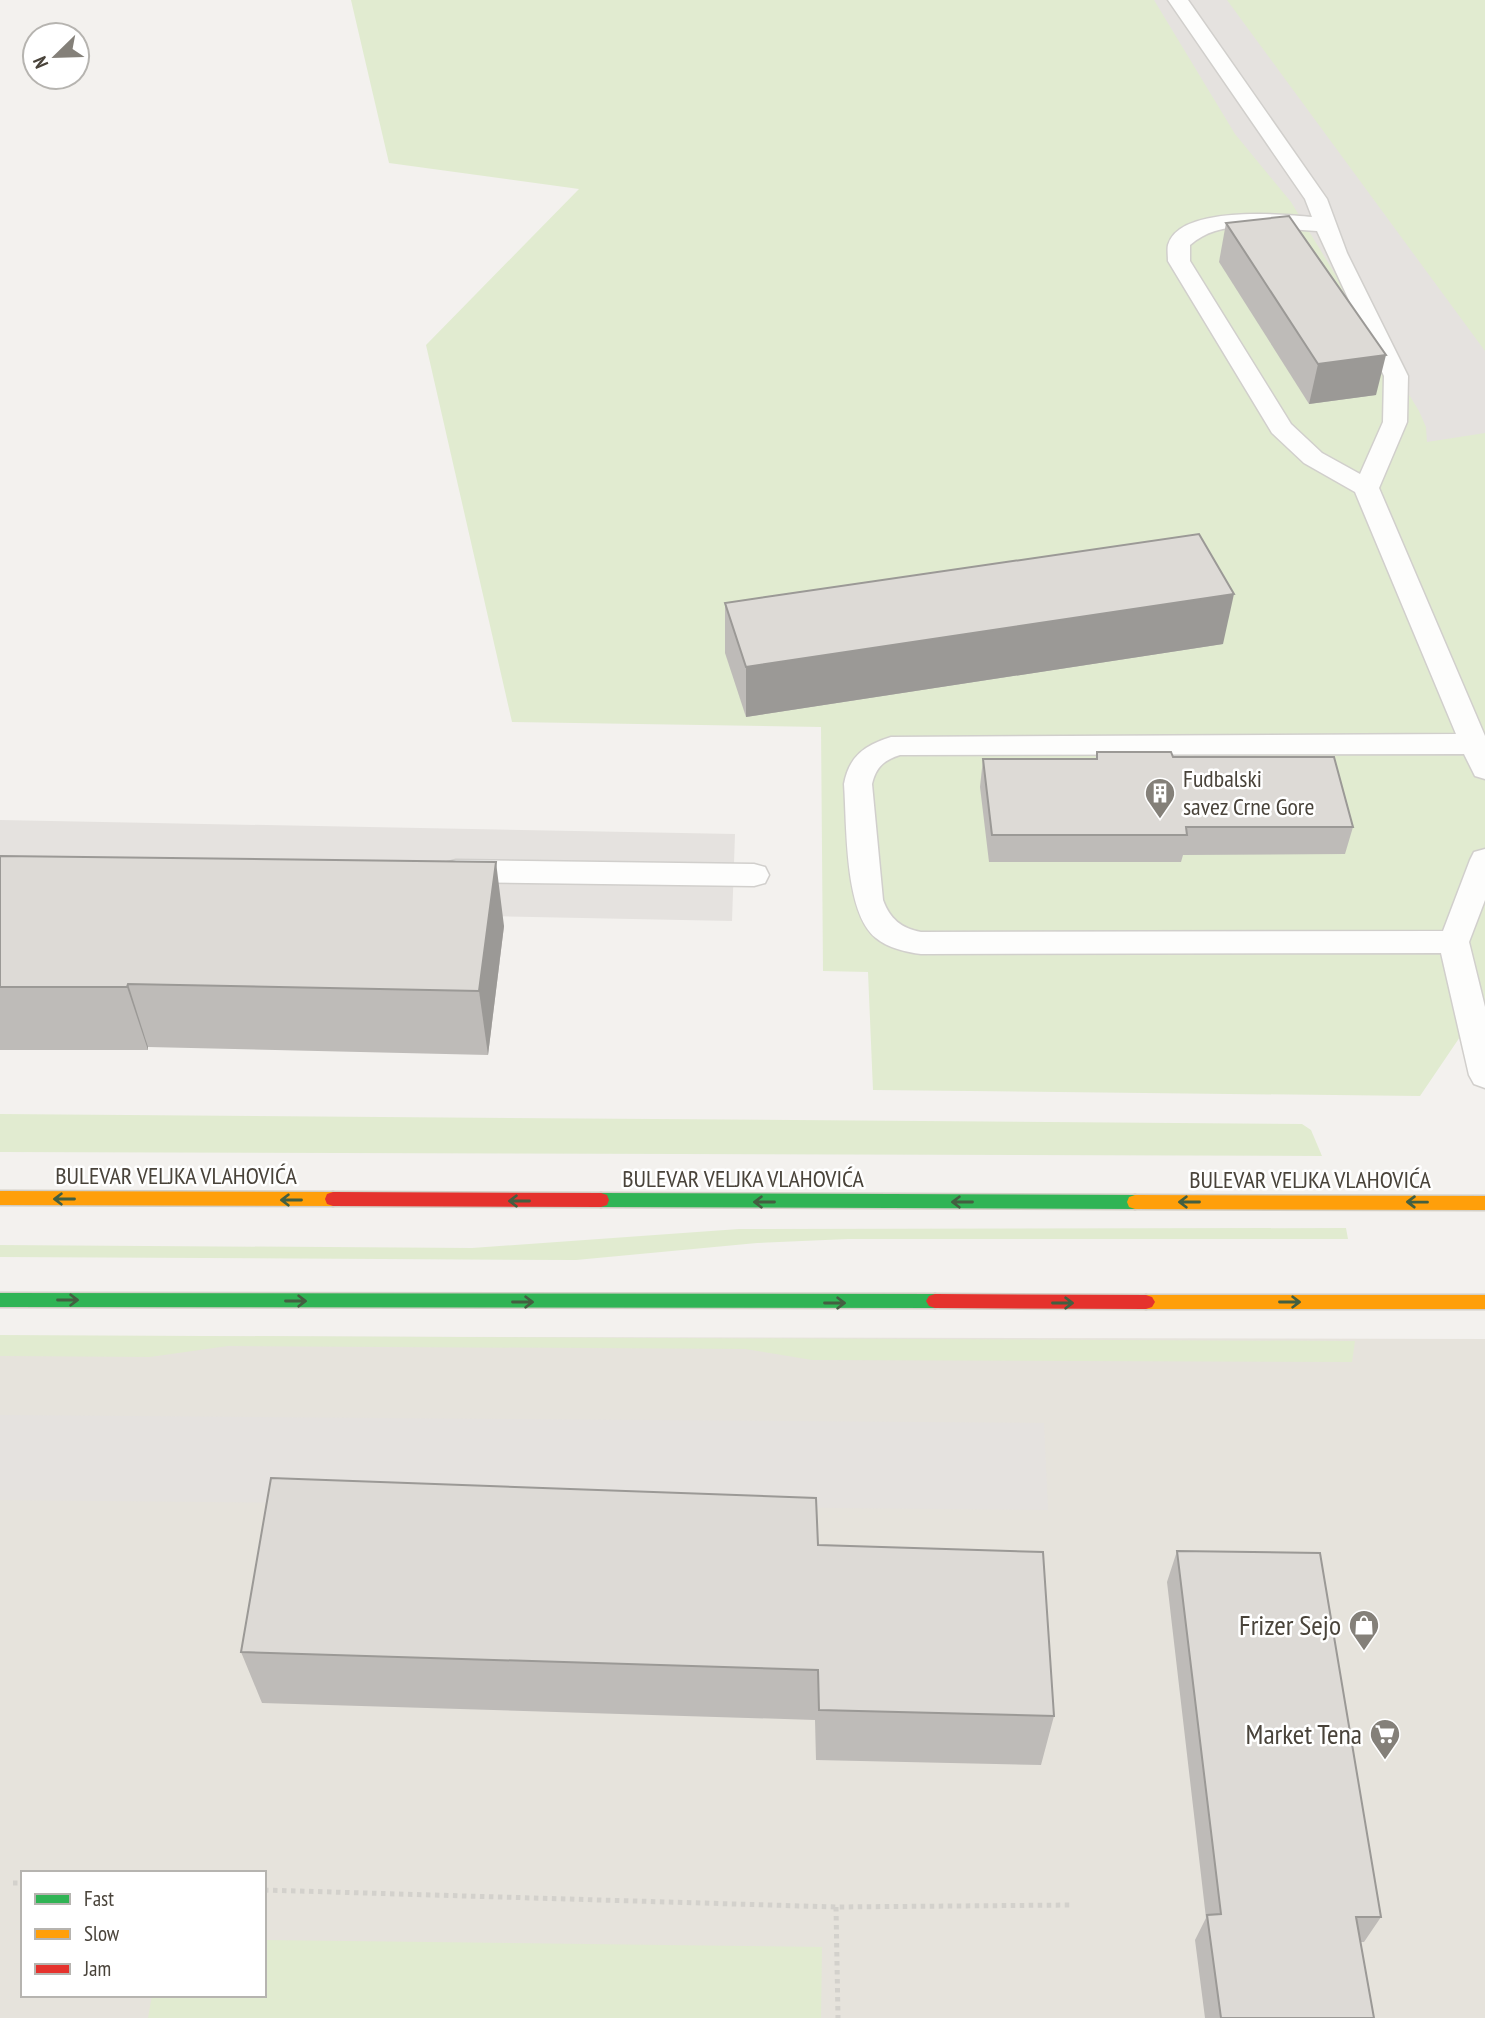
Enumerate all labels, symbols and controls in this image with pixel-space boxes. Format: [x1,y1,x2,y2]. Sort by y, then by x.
north arrow [21,21,91,91]
text: N [27,53,53,72]
place label: Fudbalski savez Crne Gore [1183,763,1314,822]
building icon: Fudbalski savez Crne Gore [1143,776,1177,820]
street label: BULEVAR VELJKA VLAHOVIĆA [55,1160,297,1191]
street label: BULEVAR VELJKA VLAHOVIĆA [622,1163,864,1194]
street label: BULEVAR VELJKA VLAHOVIĆA [1189,1164,1431,1195]
one-way arrow [52,1192,75,1205]
one-way arrow [280,1193,303,1207]
one-way arrow [507,1194,530,1208]
one-way arrow [753,1195,776,1209]
one-way arrow [951,1195,974,1209]
one-way arrow [1178,1195,1201,1209]
one-way arrow [1406,1195,1429,1209]
one-way arrow [56,1293,79,1307]
one-way arrow [284,1294,307,1308]
one-way arrow [511,1295,534,1308]
one-way arrow [1278,1295,1301,1309]
one-way arrow [823,1296,846,1309]
one-way arrow [1051,1296,1074,1310]
place label: Frizer Sejo [1239,1606,1341,1643]
shop icon: Frizer Sejo [1347,1608,1381,1652]
place label: Market Tena [1246,1715,1362,1752]
supermarket icon: Market Tena [1368,1717,1402,1761]
legend [21,1871,266,1997]
text: Fast [84,1885,114,1912]
text: Slow [84,1920,120,1947]
text: Jam [83,1955,111,1982]

